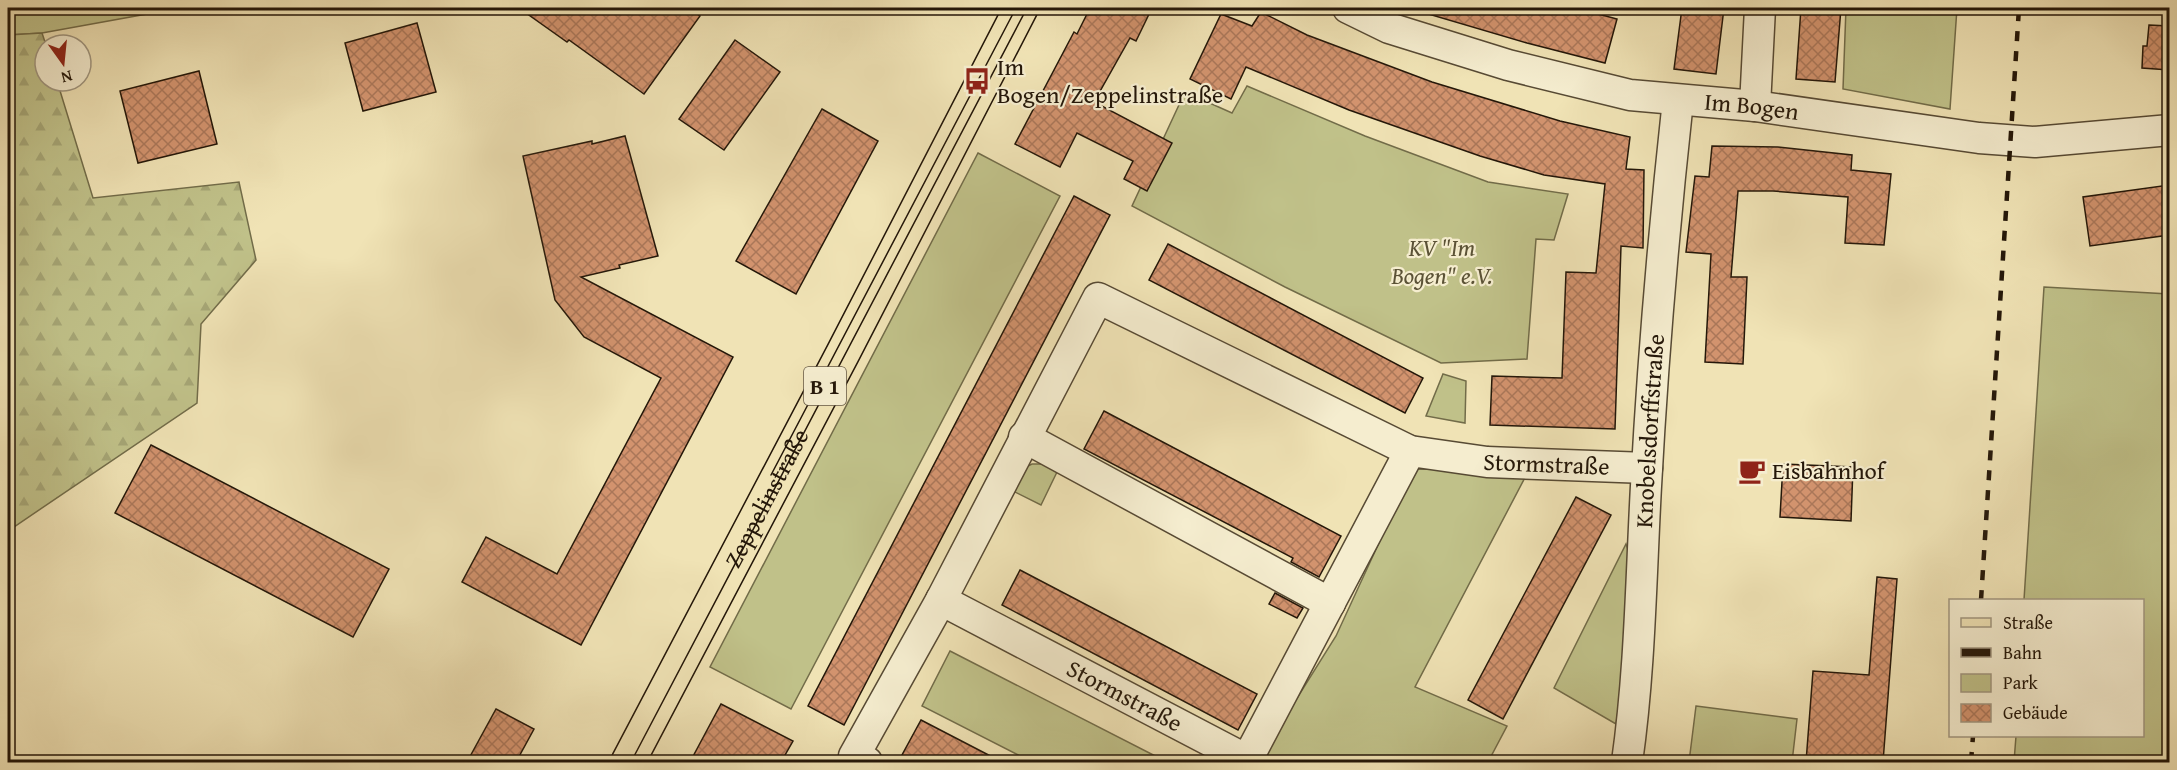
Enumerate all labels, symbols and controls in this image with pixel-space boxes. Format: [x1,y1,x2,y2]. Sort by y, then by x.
north arrow [33,33,93,93]
place label: Im Bogen/Zeppelinstraße [997,49,1223,112]
text: N [58,65,75,91]
bus stop icon: Im Bogen/Zeppelinstraße [962,66,992,96]
street label: Im Bogen [1703,84,1802,129]
park label: KV "Im Bogen" e.V. [1390,230,1493,293]
street label: Knobelsdorffstraße [1626,332,1673,529]
road number: B 1 [804,367,846,405]
street label: Zeppelinstraße [715,422,817,574]
street label: Stormstraße [1483,444,1610,484]
place label: Eisbahnhof [1772,453,1887,488]
cafe icon: Eisbahnhof [1737,456,1767,486]
legend [1949,599,2144,737]
text: Straße [2003,609,2053,636]
text: Bahn [2003,639,2042,666]
street label: Stormstraße [1061,651,1189,740]
text: Park [2003,669,2039,696]
text: Gebäude [2003,699,2068,726]

